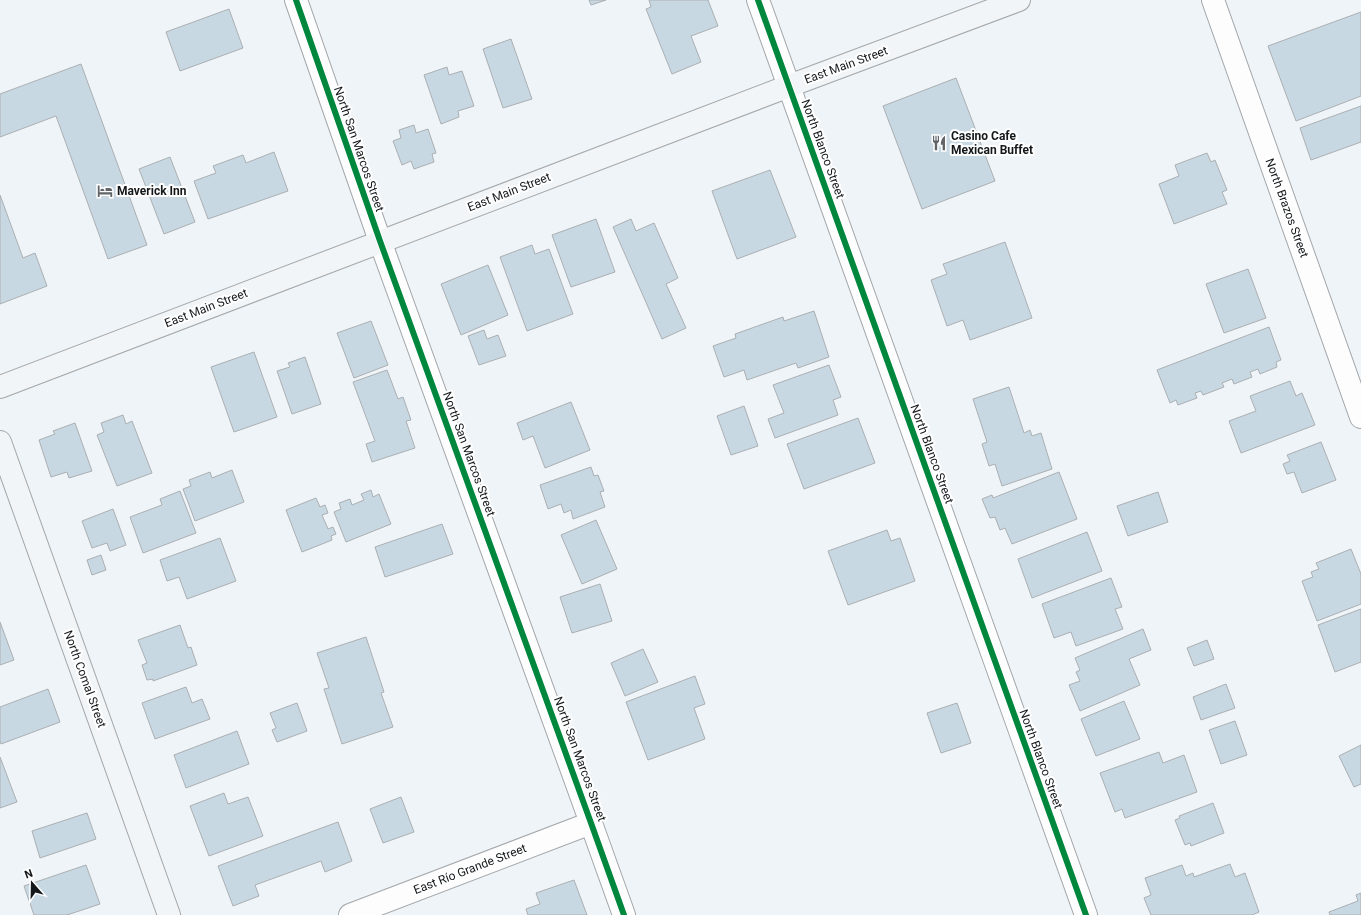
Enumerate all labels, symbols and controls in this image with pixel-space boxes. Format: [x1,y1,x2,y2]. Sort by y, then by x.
street label: East Main Street [802,43,890,87]
street label: North San Marcos Street [331,85,387,213]
street label: North Blanco Street [799,97,847,201]
place label: Casino Cafe Mexican Buffet [951,129,1033,157]
restaurant icon: Casino Cafe Mexican Buffet [930,134,948,152]
street label: North Brazos Street [1263,156,1311,260]
street label: East Main Street [466,170,552,214]
hotel icon: Maverick Inn [96,182,114,200]
place label: Maverick Inn [117,184,187,198]
street label: East Main Street [163,286,249,330]
street label: North San Marcos Street [440,390,498,518]
street label: North Blanco Street [908,402,956,506]
street label: North Comal Street [61,628,109,730]
street label: North San Marcos Street [551,695,609,823]
street label: North Blanco Street [1017,707,1065,811]
street label: East Río Grande Street [412,841,528,897]
north arrow [12,863,52,903]
text: N [23,867,35,882]

